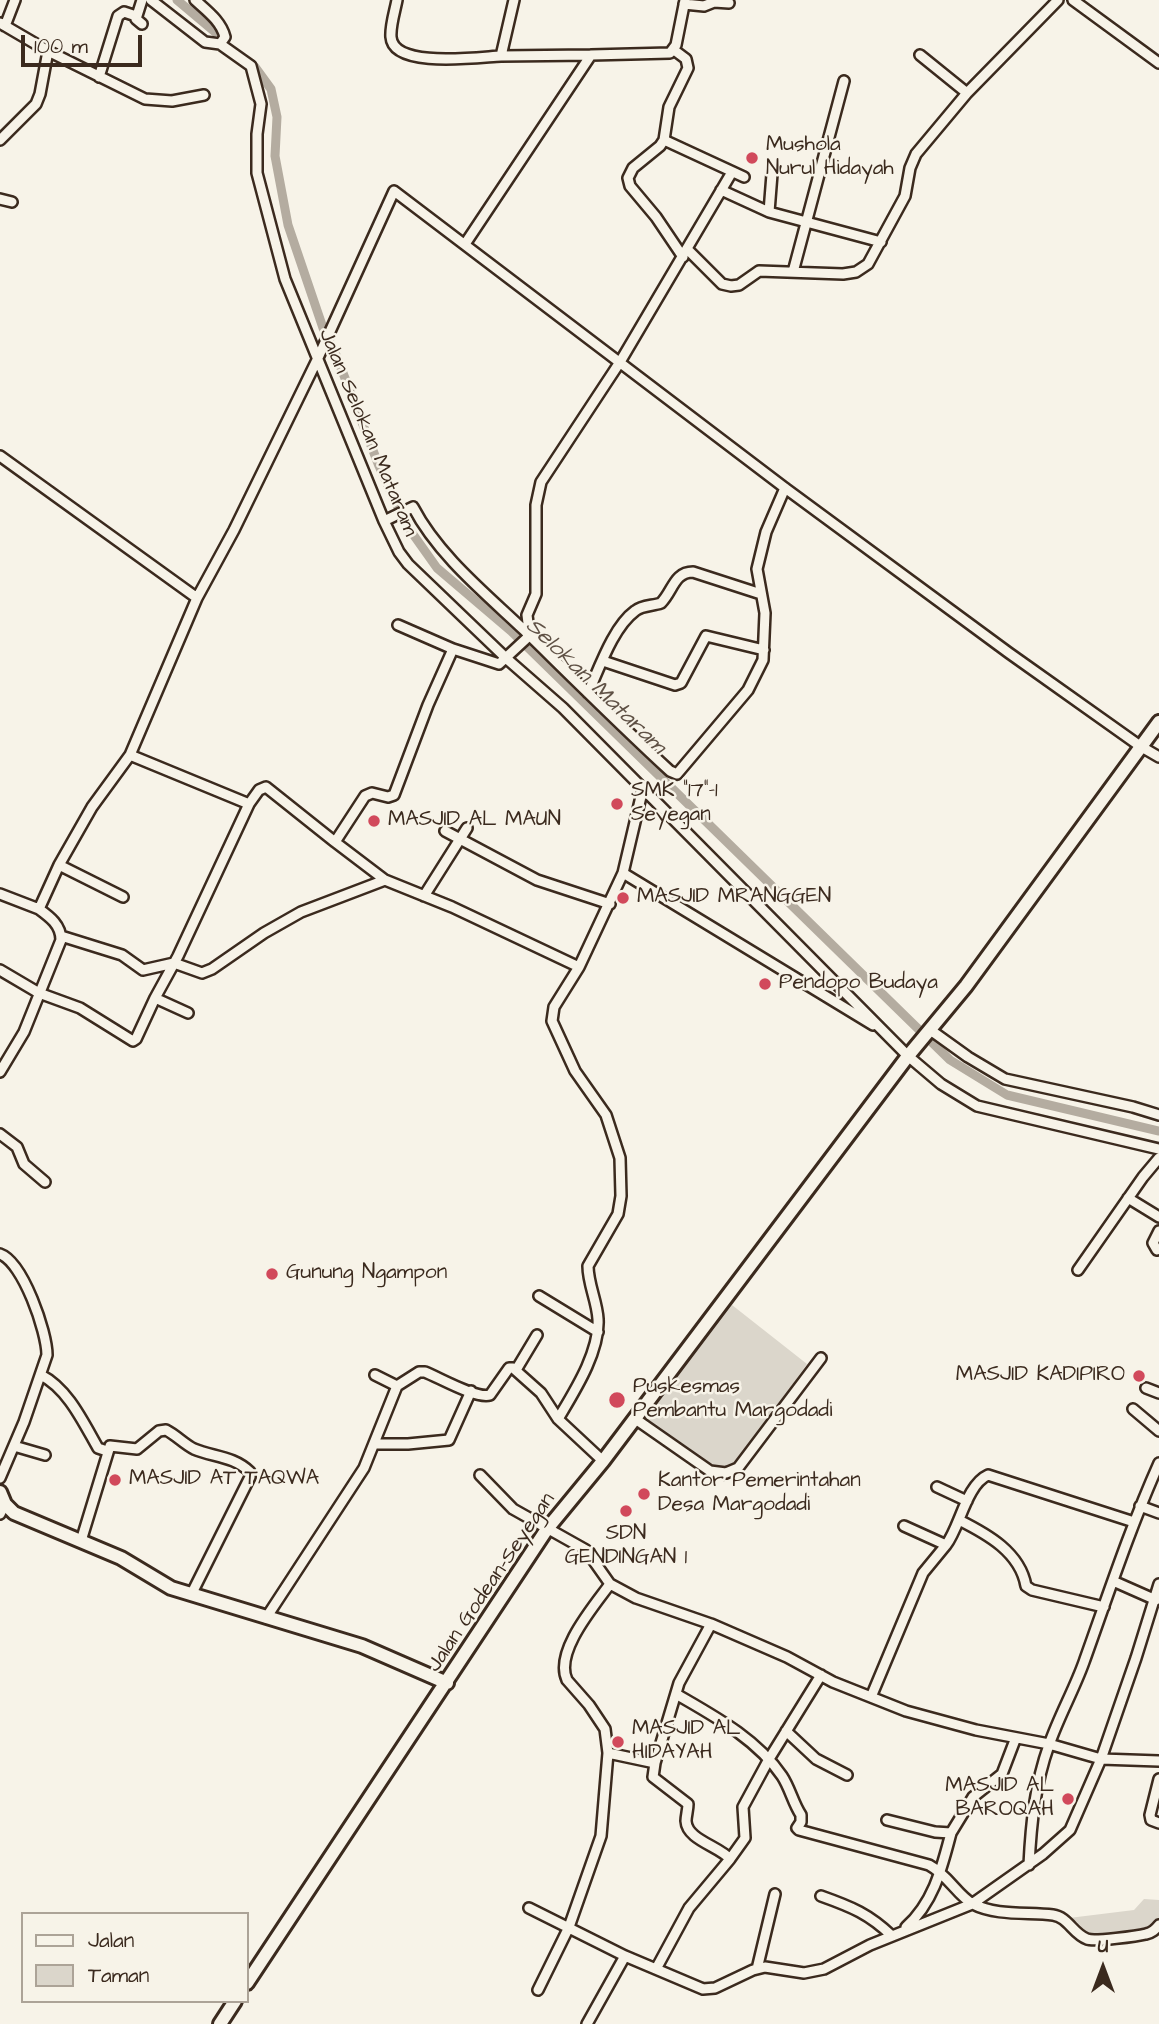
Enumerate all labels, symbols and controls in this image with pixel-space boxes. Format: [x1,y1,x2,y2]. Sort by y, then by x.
scale bar [24,21,145,65]
text: 100 m [34,32,88,61]
place label: Mushola Nurul Hidayah [766,133,894,183]
marker: Mushola Nurul Hidayah [744,150,760,166]
street label: Jalan Selokan Mataram [312,325,422,541]
water label: Selokan Mataram [519,613,671,761]
place label: SMK "17"-1 Seyegan [631,779,718,829]
marker: SMK "17"-1 Seyegan [609,796,625,812]
place label: MASJID AL MAUN [388,808,561,834]
marker: MASJID AL MAUN [366,813,382,829]
place label: MASJID MRANGGEN [637,885,831,911]
marker: MASJID MRANGGEN [615,890,631,906]
place label: Pendopo Budaya [779,971,938,997]
marker: Pendopo Budaya [757,976,773,992]
place label: Gunung Ngampon [286,1261,447,1287]
marker: Gunung Ngampon [264,1266,280,1282]
place label: MASJID KADIPIRO [956,1363,1125,1389]
marker: MASJID KADIPIRO [1131,1368,1147,1384]
place label: Puskesmas Pembantu Margodadi [633,1375,832,1425]
marker: Puskesmas Pembantu Margodadi [607,1390,627,1410]
place label: MASJID AT TAQWA [129,1467,319,1493]
place label: Kantor Pemerintahan Desa Margodadi [658,1469,861,1519]
marker: MASJID AT TAQWA [107,1472,123,1488]
marker: Kantor Pemerintahan Desa Margodadi [636,1486,652,1502]
street label: Jalan Godean-Seyegan [423,1489,561,1677]
marker: SDN GENDINGAN 1 [618,1503,634,1519]
place label: SDN GENDINGAN 1 [565,1522,687,1572]
place label: MASJID AL HIDAYAH [632,1717,741,1767]
marker: MASJID AL HIDAYAH [610,1734,626,1750]
place label: MASJID AL BAROQAH [945,1774,1054,1824]
marker: MASJID AL BAROQAH [1060,1791,1076,1807]
legend [21,1912,248,2003]
text: Jalan [88,1926,134,1955]
north arrow [1068,1933,1138,2003]
text: U [1098,1933,1108,1960]
text: Taman [88,1961,149,1990]

